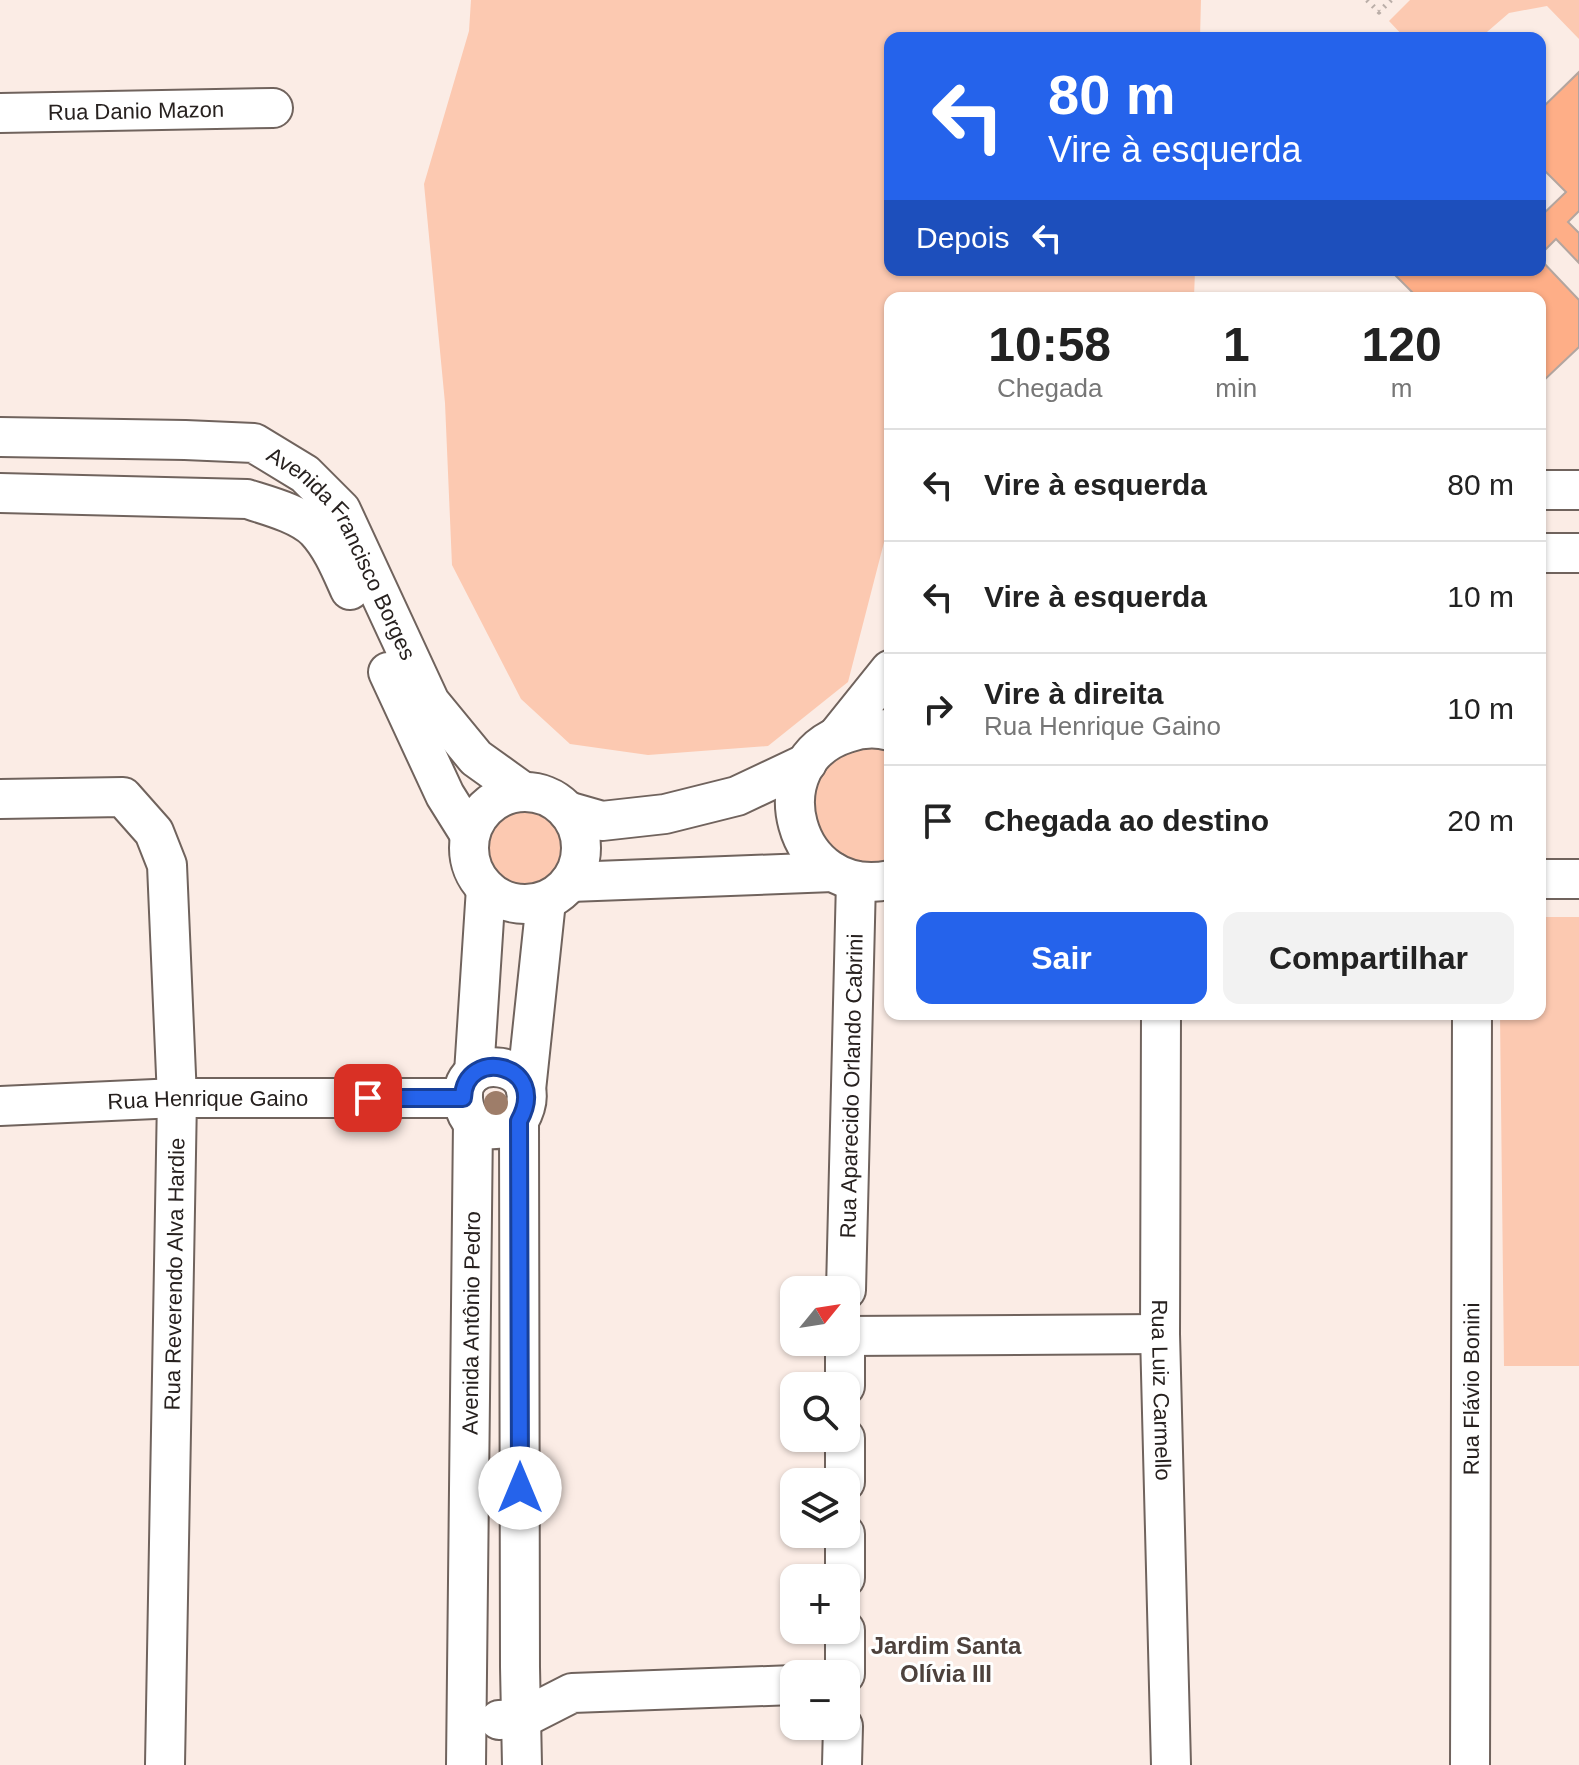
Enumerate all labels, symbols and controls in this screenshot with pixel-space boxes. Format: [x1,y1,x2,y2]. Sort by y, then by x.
text: 80 m [1048,63,1176,126]
icon: left [916,64,1020,168]
street label: Rua Danio Mazon [48,97,224,125]
text: Vire à esquerda [1048,129,1302,170]
icon: left [1025,216,1069,260]
text: Depois [916,221,1009,254]
text: 10:58 [988,318,1111,371]
text: 1 [1223,318,1250,371]
text: 120 [1362,318,1442,371]
text: Chegada [997,373,1102,403]
text: min [1215,373,1257,403]
text: m [1391,373,1412,403]
street label: Avenida Francisco Borges [262,442,421,664]
icon: left [916,463,960,507]
text: Vire à esquerda [984,468,1207,501]
text: 80 m [1447,468,1514,501]
icon: left [916,575,960,619]
text: Vire à esquerda [984,580,1207,613]
text: 10 m [1447,580,1514,613]
text: Vire à direita [984,677,1164,710]
icon: right [916,687,960,731]
text: 10 m [1447,692,1514,725]
text: Rua Henrique Gaino [984,711,1221,741]
icon: arrive [916,799,960,843]
text: Chegada ao destino [984,804,1269,837]
text: 20 m [1447,804,1514,837]
button: Sair [916,912,1207,1004]
button: Compartilhar [1223,912,1514,1004]
street label: Rua Aparecido Orlando Cabrini [835,933,868,1239]
pin [334,1064,402,1132]
icon: arrive [346,1076,390,1120]
street label: Rua Henrique Gaino [107,1086,308,1114]
street label: Rua Reverendo Alva Hardie [160,1137,189,1411]
street label: Avenida Antônio Pedro [458,1211,485,1435]
north arrow [780,1276,860,1356]
map controls [780,1276,860,1740]
street label: Rua Luiz Carmello [1147,1299,1176,1481]
street label: Rua Flávio Bonini [1459,1303,1484,1475]
button: search [780,1372,860,1452]
position arrow [478,1446,562,1530]
button: layers [780,1468,860,1548]
button: + [780,1564,860,1644]
district label: Jardim Santa Olívia III [871,1632,1022,1687]
button: − [780,1660,860,1740]

